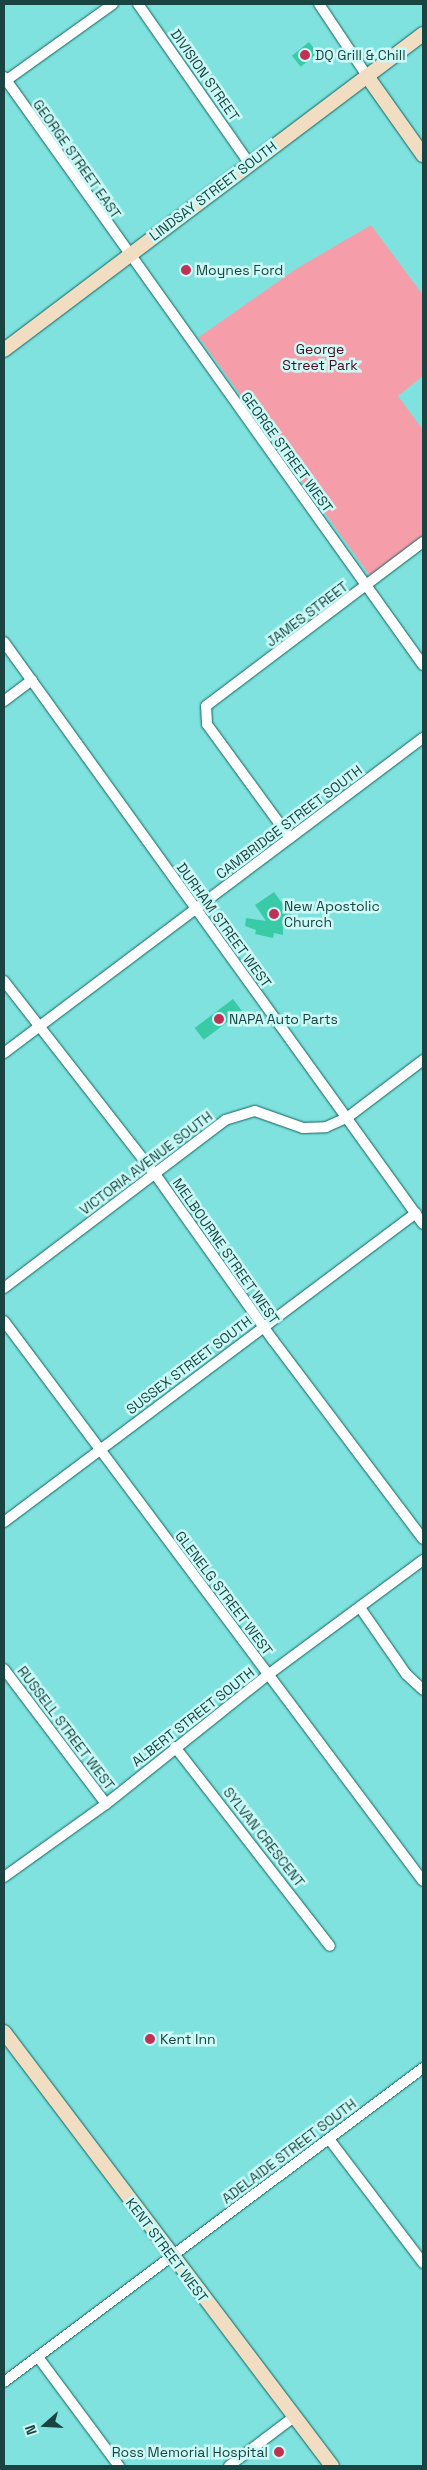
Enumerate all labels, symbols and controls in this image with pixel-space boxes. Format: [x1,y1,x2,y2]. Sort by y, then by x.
street label: DIVISION STREET [167,26,243,124]
place label: DQ Grill & Chill [315,47,406,63]
marker: DQ Grill & Chill [299,49,311,61]
street label: GEORGE STREET EAST [29,96,125,222]
street label: LINDSAY STREET SOUTH [146,137,280,245]
place label: Moynes Ford [196,262,283,278]
marker: Moynes Ford [180,264,192,276]
park label: George Street Park [282,341,358,374]
street label: GEORGE STREET WEST [237,388,337,516]
street label: JAMES STREET [263,578,351,650]
street label: CAMBRIDGE STREET SOUTH [213,761,365,883]
street label: DURHAM STREET WEST [173,859,275,991]
place label: New Apostolic Church [284,898,380,930]
marker: New Apostolic Church [268,908,280,920]
place label: NAPA Auto Parts [229,1011,338,1027]
marker: NAPA Auto Parts [213,1013,225,1025]
street label: VICTORIA AVENUE SOUTH [76,1108,216,1218]
street label: MELBOURNE STREET WEST [169,1175,283,1327]
street label: SUSSEX STREET SOUTH [123,1312,255,1418]
street label: GLENELG STREET WEST [172,1527,276,1659]
street label: RUSSELL STREET WEST [14,1662,118,1794]
street label: ALBERT STREET SOUTH [128,1664,258,1770]
street label: SYLVAN CRESCENT [220,1784,308,1890]
place label: Kent Inn [160,2031,216,2047]
marker: Kent Inn [144,2033,156,2045]
street label: ADELAIDE STREET SOUTH [218,2095,360,2207]
street label: KENT STREET WEST [122,2194,212,2306]
north arrow [20,2400,70,2450]
text: N [21,2423,41,2437]
place label: Ross Memorial Hospital [112,2444,268,2460]
marker: Ross Memorial Hospital [272,2445,286,2459]

